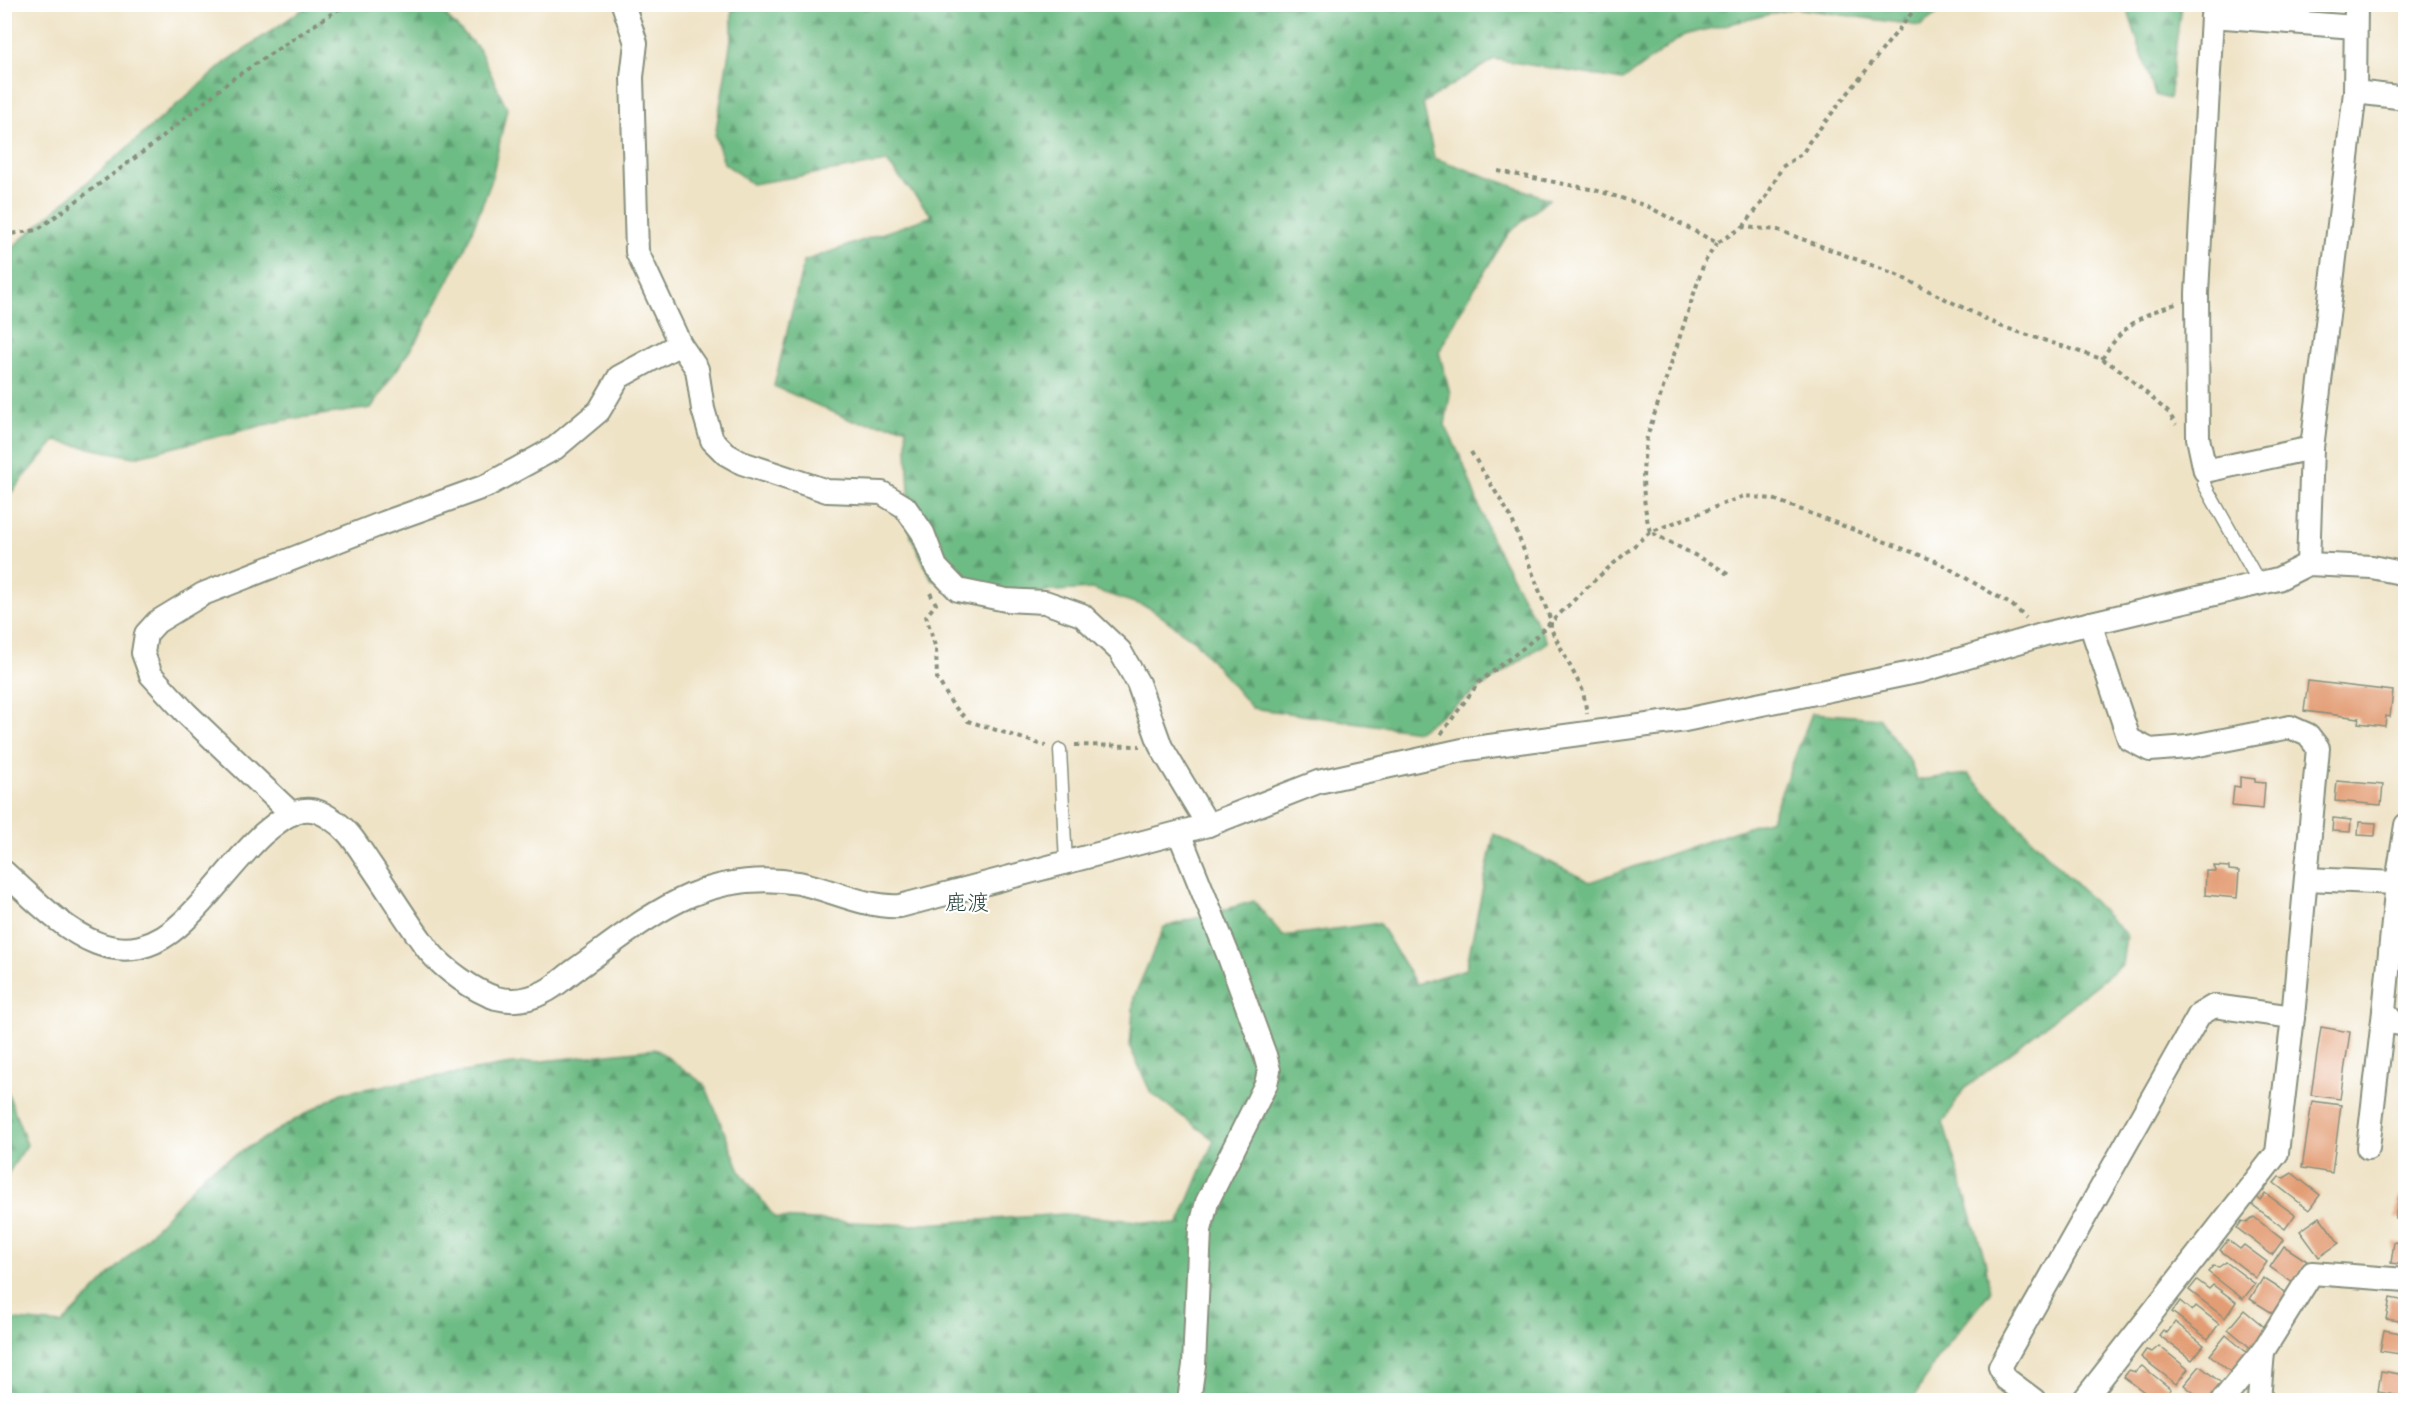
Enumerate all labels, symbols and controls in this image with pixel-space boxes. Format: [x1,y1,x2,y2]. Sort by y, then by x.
district label: 鹿渡 [945,887,989,917]

